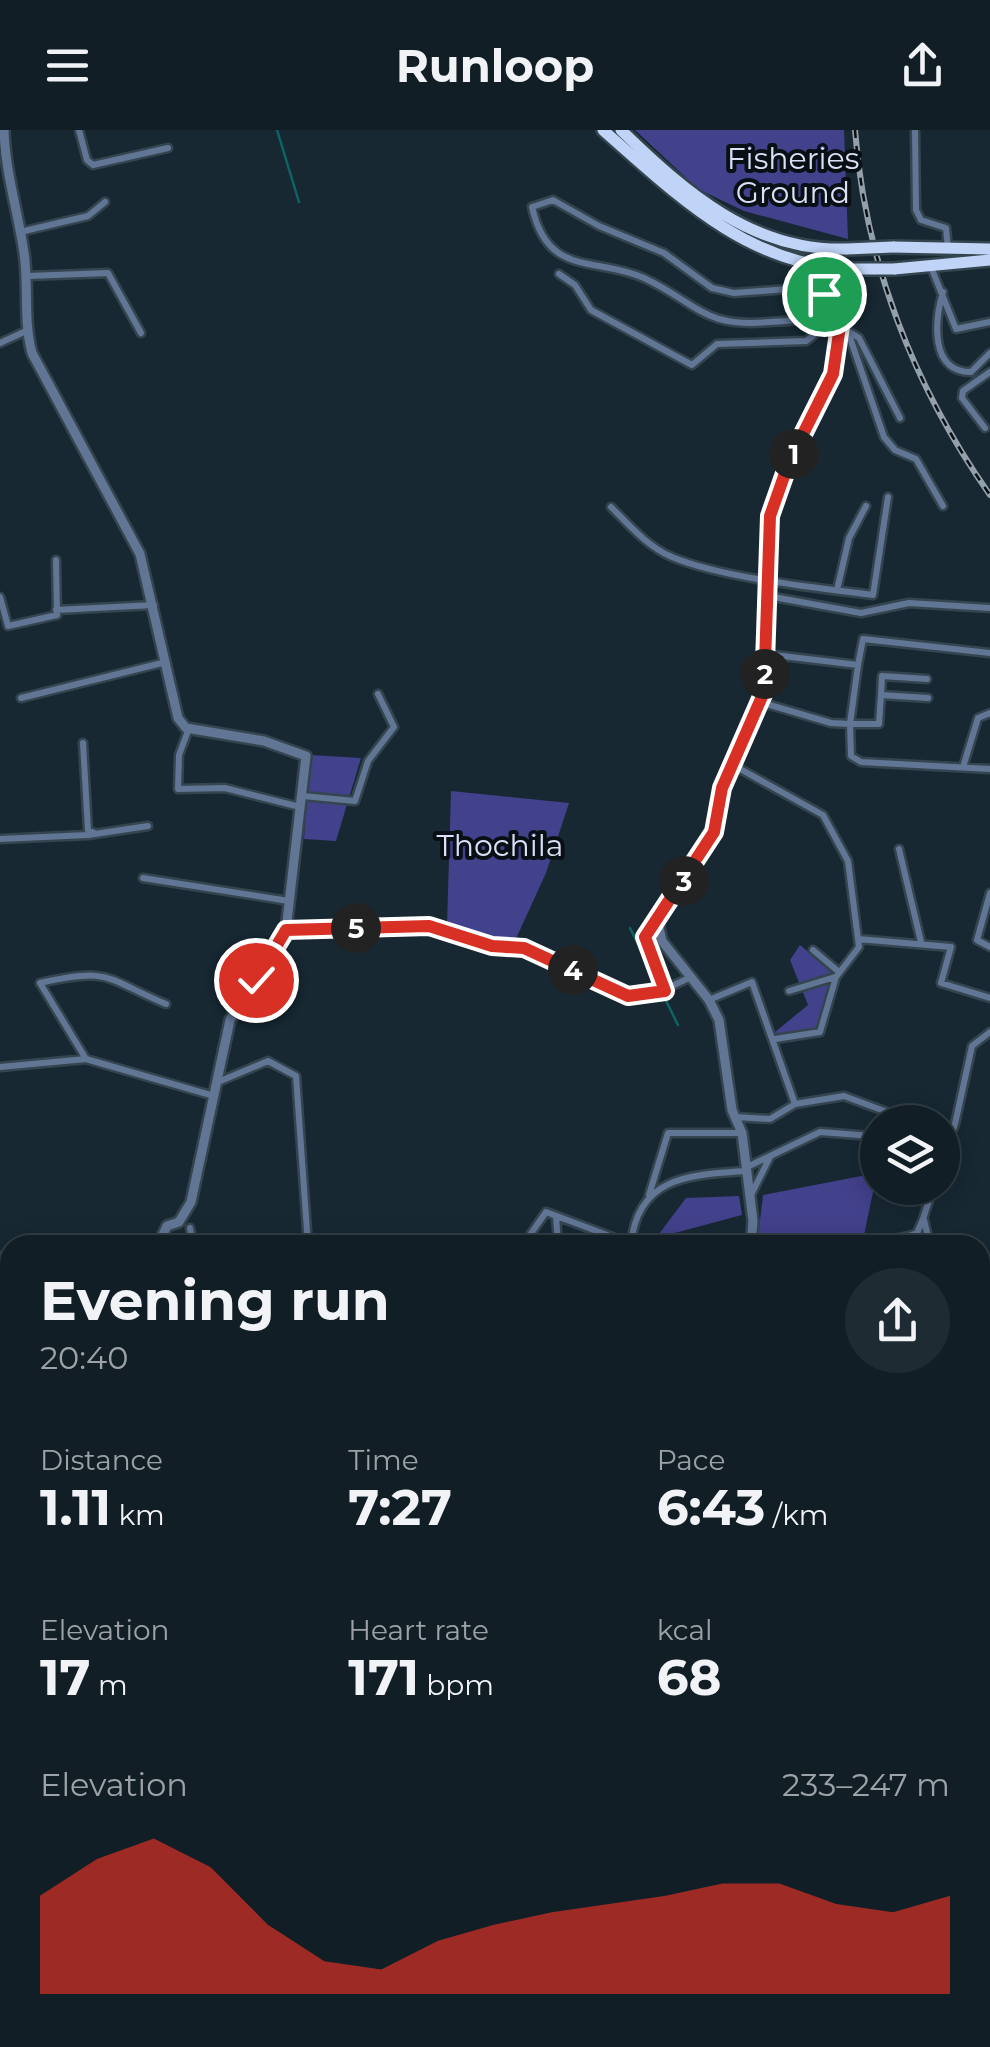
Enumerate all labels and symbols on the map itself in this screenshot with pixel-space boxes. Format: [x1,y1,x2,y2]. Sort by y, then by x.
park label: Fisheries Ground [727,140,859,211]
pin [782,252,867,337]
pin: 1 [769,429,819,479]
pin: 2 [740,649,790,699]
park label: Thochila [436,827,564,864]
pin: 3 [659,856,709,906]
pin: 5 [331,903,381,953]
pin [214,938,299,1023]
pin: 4 [548,945,598,995]

